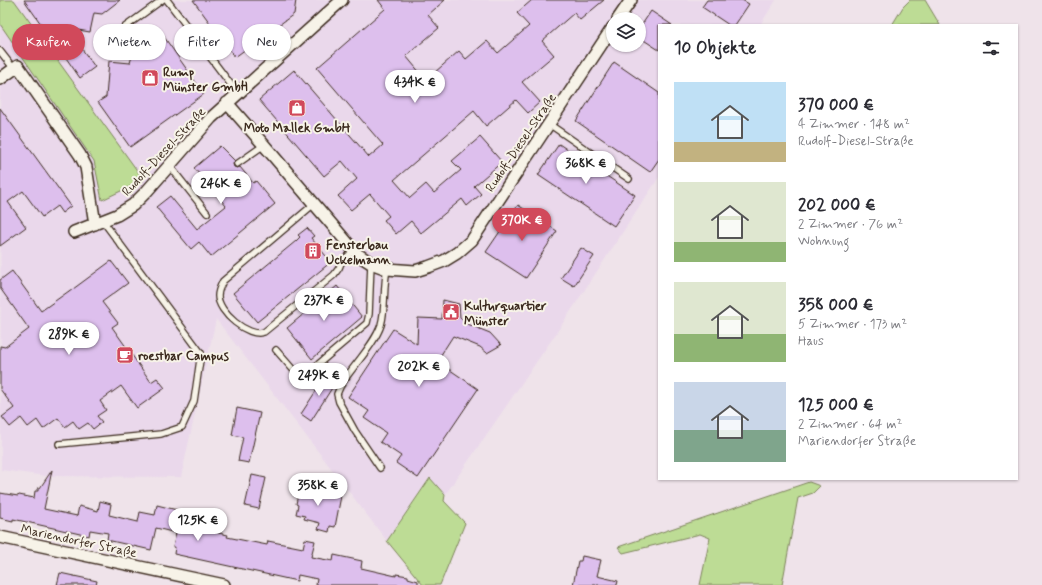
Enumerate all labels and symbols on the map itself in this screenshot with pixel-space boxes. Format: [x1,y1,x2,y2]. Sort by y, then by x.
place label: Rump Münster GmbH [163,64,248,96]
shop icon: Rump Münster GmbH [140,68,160,88]
pin: 434K € [382,70,448,104]
street label: Rudolf-Diesel-Straße [482,90,561,196]
shop icon: Moto Mallek GmbH [287,98,307,118]
street label: Rudolf-Diesel-Straße [118,104,210,200]
place label: Moto Mallek GmbH [244,120,351,137]
pin: 368K € [553,151,619,185]
pin: 246K € [188,171,254,205]
pin: 370K € [489,208,555,242]
place label: Fensterbau Uckelmann [326,237,392,269]
building icon: Fensterbau Uckelmann [303,241,323,261]
pin: 237K € [291,288,357,322]
place label: Kulturquartier Münster [464,298,547,330]
public building icon: Kulturquartier Münster [441,302,461,322]
pin: 289K € [36,322,102,356]
cafe icon: roestbar Campus [115,345,135,365]
place label: roestbar Campus [138,348,229,365]
pin: 202K € [386,354,452,388]
pin: 249K € [286,363,352,397]
pin: 358K € [285,473,351,507]
pin: 125K € [165,508,231,542]
street label: Mariendorfer Straße [19,521,138,562]

